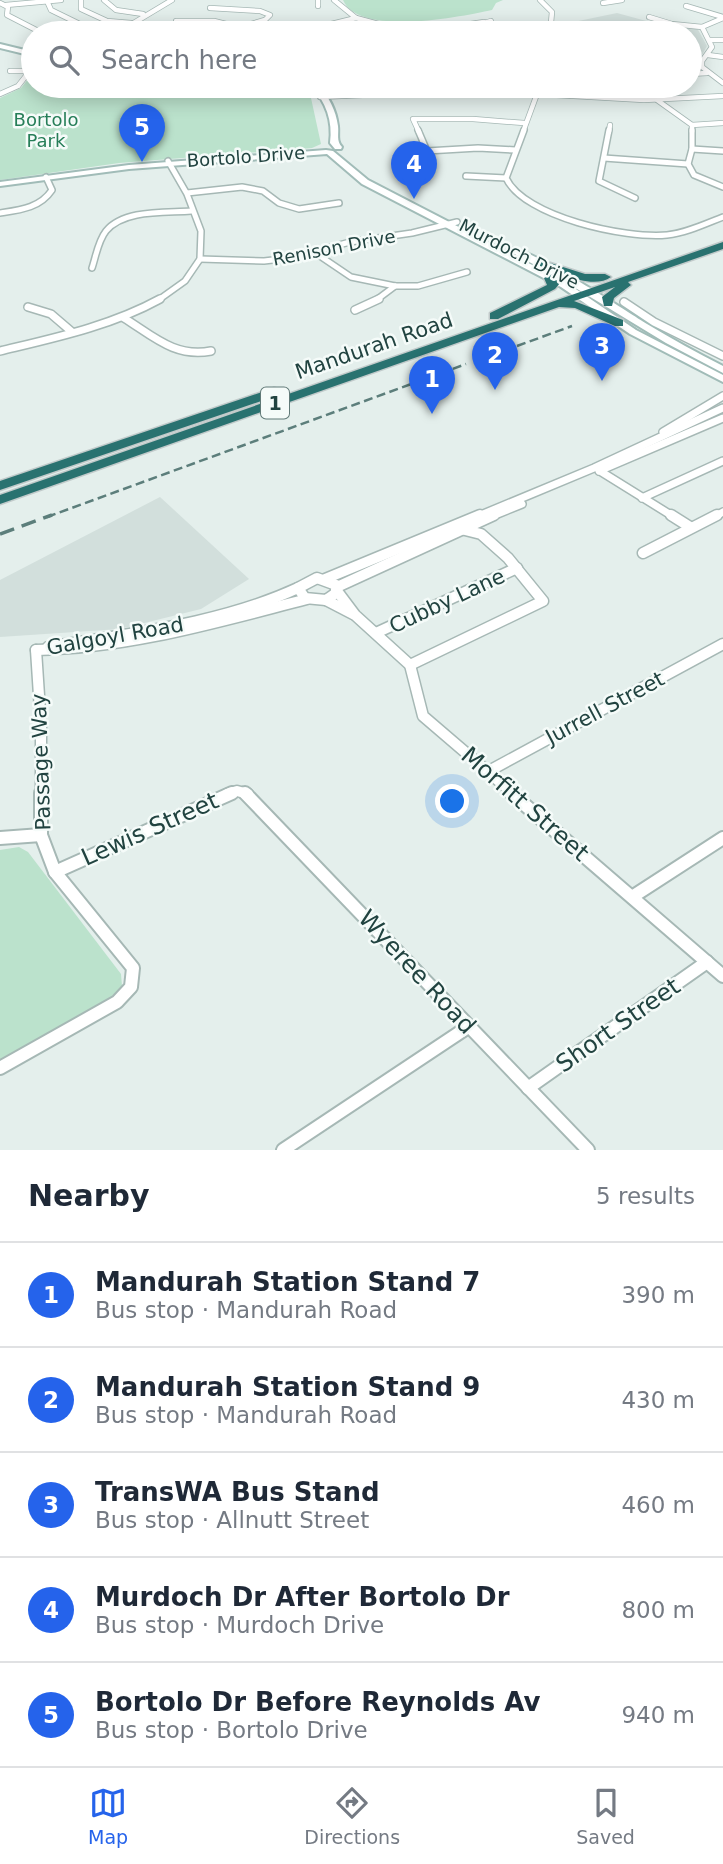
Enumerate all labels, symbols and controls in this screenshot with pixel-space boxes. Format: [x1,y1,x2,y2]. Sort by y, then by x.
search box [21,21,702,98]
icon: search [45,41,83,79]
text: Search here [101,45,257,75]
pin: 5 [119,104,165,162]
park label: Bortolo Park [14,109,78,151]
pin: 4 [391,141,437,199]
street label: Bortolo Drive [186,142,306,171]
street label: Murdoch Drive [456,214,583,293]
street label: Renison Drive [271,225,397,270]
street label: Mandurah Road [292,308,456,384]
pin: 3 [579,323,625,381]
pin: 2 [472,332,518,390]
pin: 1 [409,356,455,414]
road number: 1 [261,388,289,418]
street label: Cubby Lane [385,564,509,638]
street label: Galgoyl Road [45,612,185,660]
street label: Jurrell Street [540,667,668,750]
street label: Passage Way [27,693,55,831]
street label: Morfitt Street [456,741,594,867]
your location [435,784,469,818]
street label: Lewis Street [77,786,223,872]
street label: Wyeree Road [353,904,481,1040]
street label: Short Street [551,972,685,1078]
text: Nearby [28,1178,150,1213]
text: 5 results [596,1183,695,1209]
text: Mandurah Station Stand 7 [95,1267,480,1297]
text: 1 [43,1282,59,1308]
text: 390 m [621,1282,695,1308]
text: Bus stop · Mandurah Road [95,1297,397,1323]
text: Mandurah Station Stand 9 [95,1372,480,1402]
text: 2 [43,1387,59,1413]
text: 430 m [621,1387,695,1413]
text: Bus stop · Mandurah Road [95,1402,397,1428]
text: TransWA Bus Stand [95,1477,380,1507]
text: 3 [43,1492,59,1518]
text: 460 m [621,1492,695,1518]
text: Bus stop · Allnutt Street [95,1507,369,1533]
text: Murdoch Dr After Bortolo Dr [95,1582,510,1612]
text: 4 [43,1597,59,1623]
text: 800 m [621,1597,695,1623]
text: Bus stop · Murdoch Drive [95,1612,384,1638]
text: Bortolo Dr Before Reynolds Av [95,1687,540,1717]
text: 5 [43,1702,59,1728]
text: 940 m [621,1702,695,1728]
text: Bus stop · Bortolo Drive [95,1717,368,1743]
tab: Map [88,1784,128,1848]
tab: Directions [304,1784,400,1848]
tab: Saved [576,1784,635,1848]

